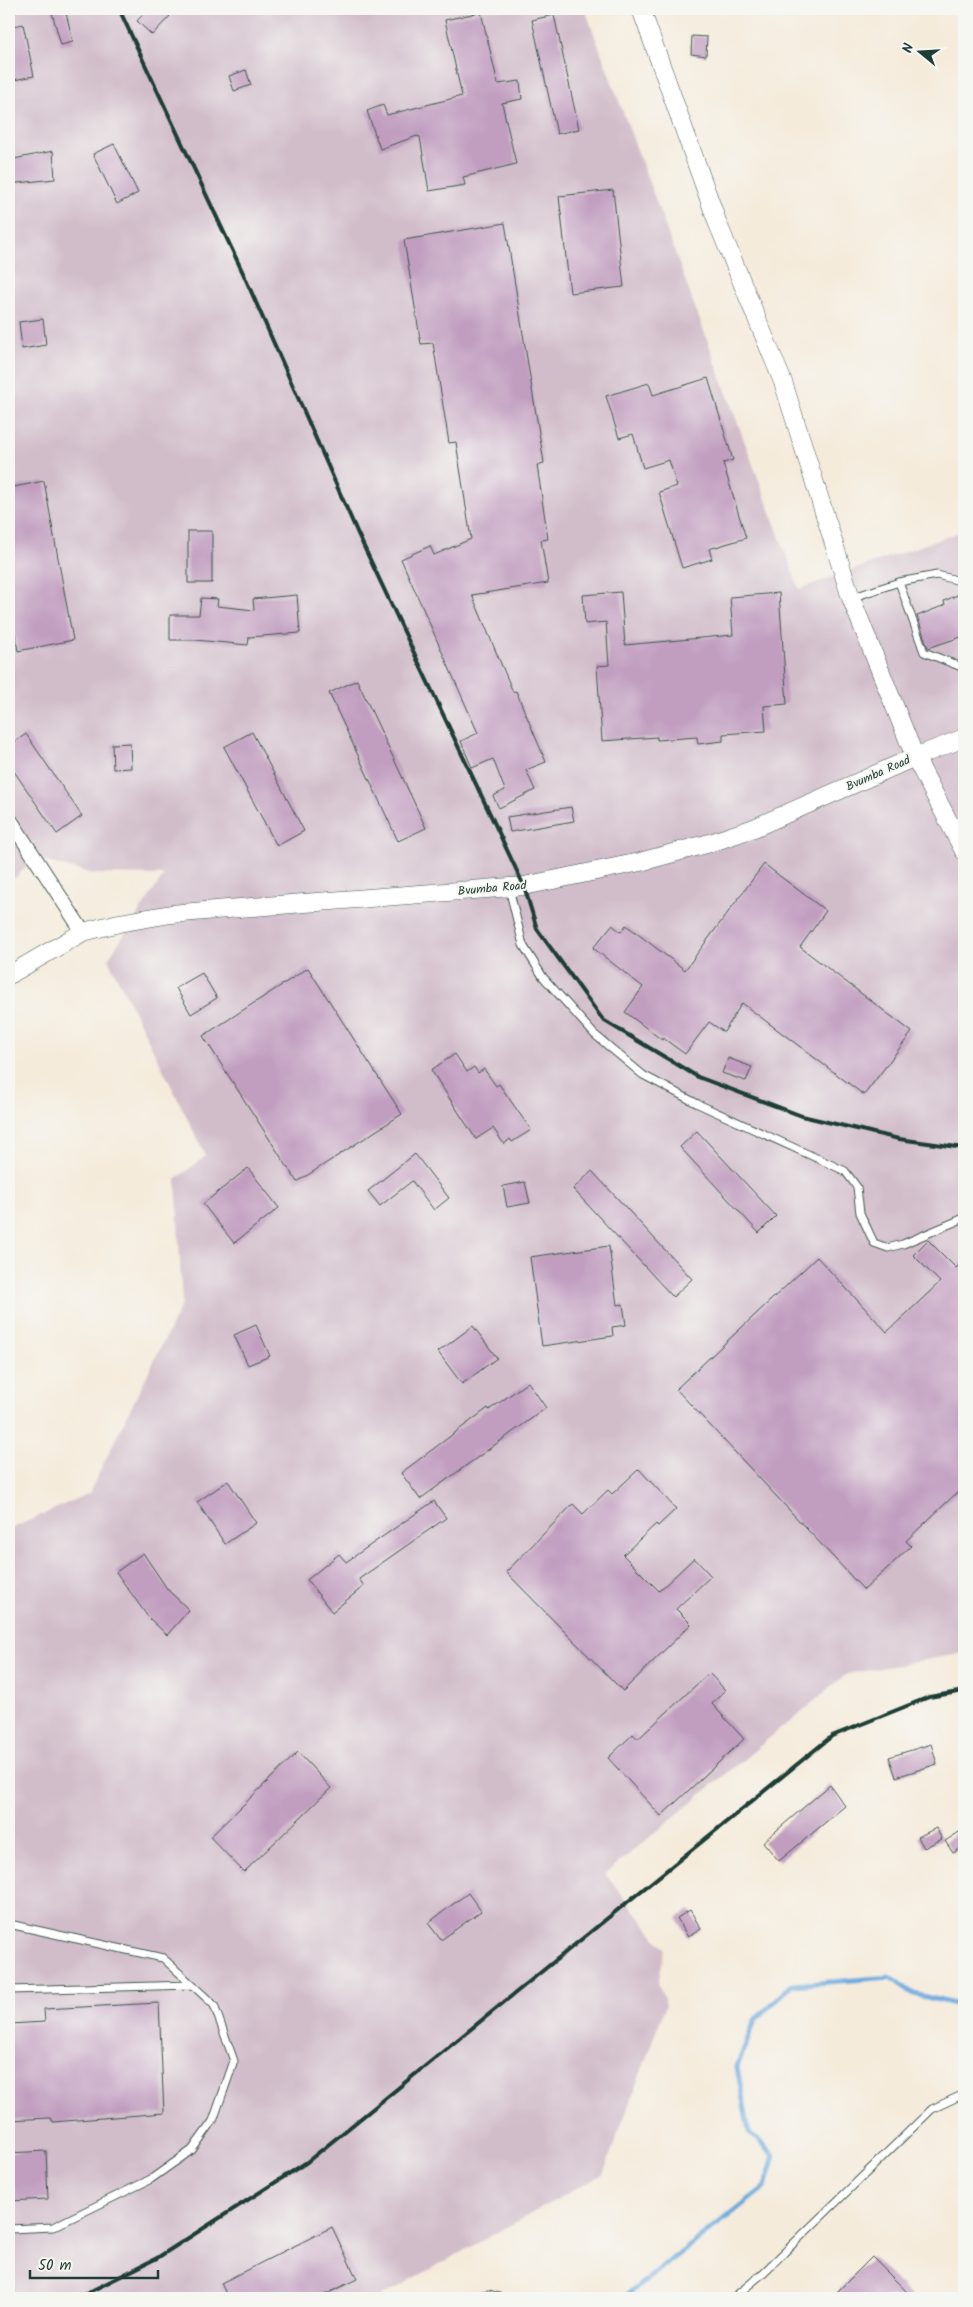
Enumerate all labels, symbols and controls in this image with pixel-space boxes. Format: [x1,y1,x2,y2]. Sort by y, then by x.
north arrow [896,28,946,78]
text: N [897,41,920,56]
street label: Bvumba Road [843,750,914,796]
street label: Bvumba Road [457,876,528,901]
scale bar [30,2247,158,2279]
text: 50 m [38,2254,72,2278]

